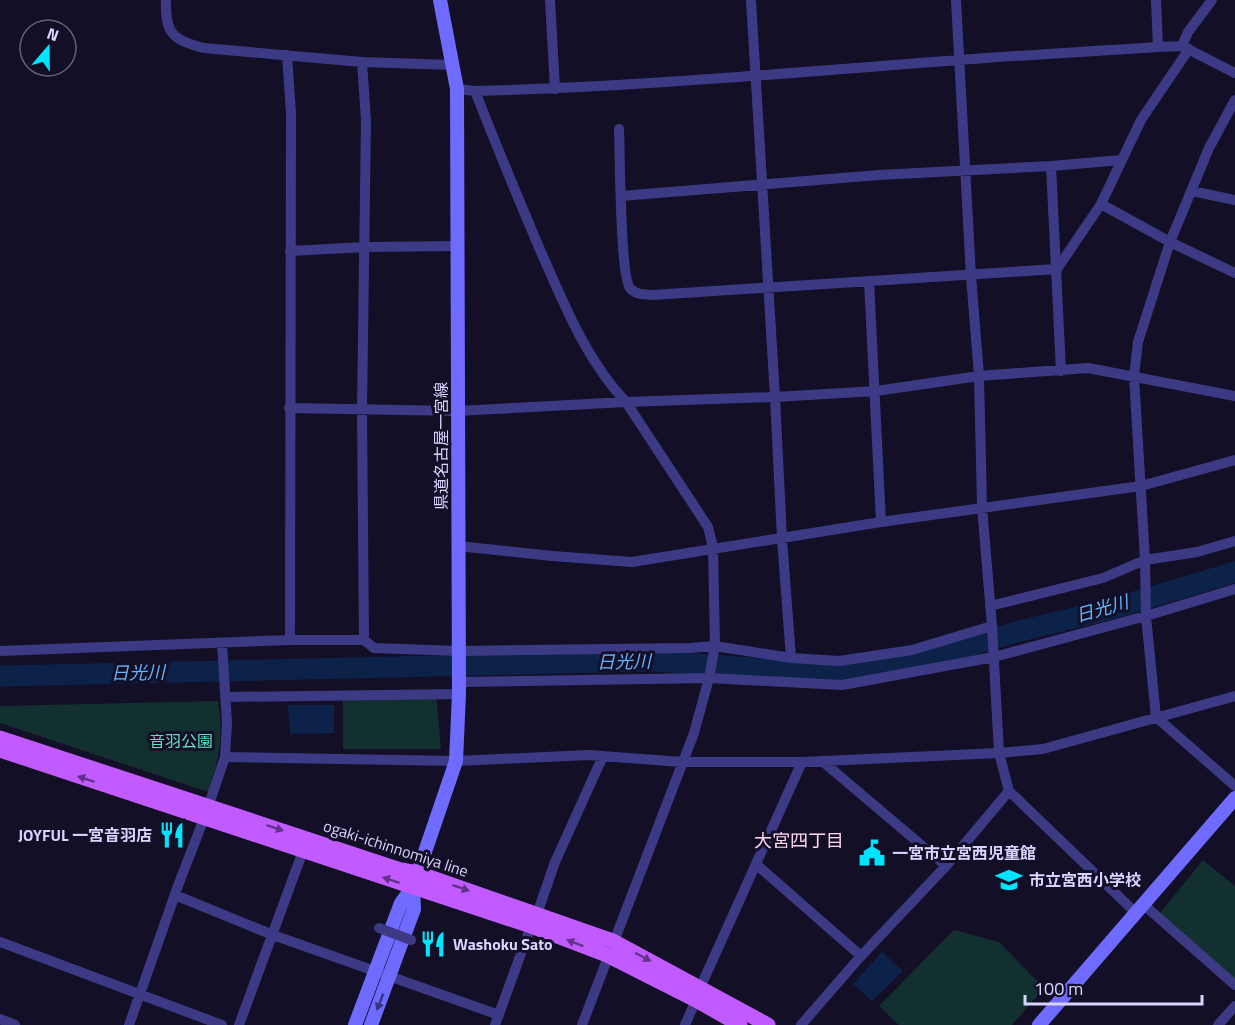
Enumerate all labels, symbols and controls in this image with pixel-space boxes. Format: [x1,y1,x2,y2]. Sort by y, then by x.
north arrow [18,18,78,78]
text: N [44,21,62,47]
street label: 県道名古屋一宮線 [429,382,453,510]
water label: 日光川 [1072,588,1133,629]
water label: 日光川 [597,647,653,675]
water label: 日光川 [111,658,167,686]
park label: 音羽公園 [149,729,213,753]
one-way arrow [77,773,95,783]
street label: ogaki-ichinnomiya line [321,813,471,883]
restaurant icon: JOYFUL 一宮音羽店 [157,820,187,850]
place label: JOYFUL 一宮音羽店 [18,823,152,847]
one-way arrow [266,824,284,833]
district label: 大宮四丁目 [754,827,844,854]
public building icon: 一宮市立宮西児童館 [857,838,887,868]
place label: 一宮市立宮西児童館 [892,841,1036,865]
school or university icon: 市立宮西小学校 [994,865,1024,895]
place label: 市立宮西小学校 [1029,868,1141,892]
one-way arrow [382,874,400,884]
one-way arrow [452,883,470,893]
restaurant icon: Washoku Sato [418,929,448,959]
place label: Washoku Sato [453,932,553,956]
one-way arrow [566,938,584,947]
one-way arrow [634,952,651,962]
scale bar [1025,968,1202,1006]
text: 100 m [1034,975,1083,1002]
one-way arrow [375,993,384,1011]

